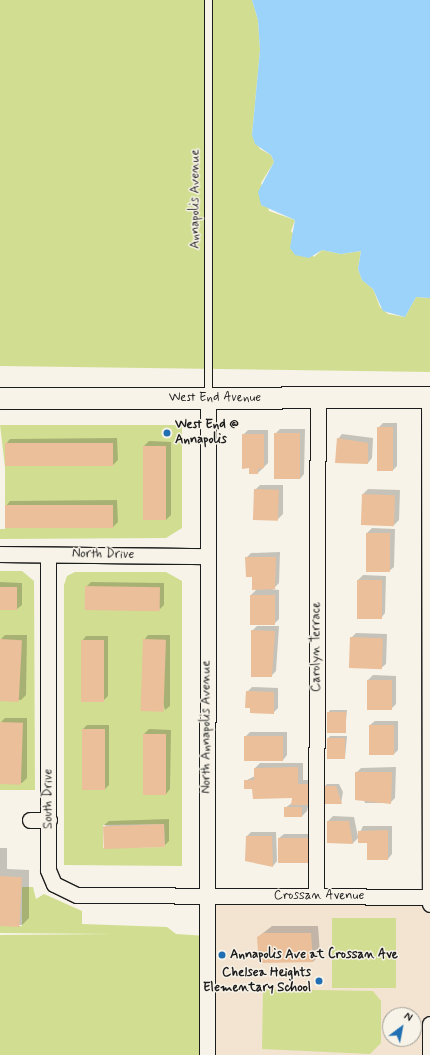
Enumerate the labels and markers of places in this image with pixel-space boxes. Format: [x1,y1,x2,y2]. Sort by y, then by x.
place label: West End @ Annapolis [175,418,239,449]
marker: West End @ Annapolis [162,428,172,438]
place label: Annapolis Ave at Crossan Ave [230,947,397,963]
marker: Annapolis Ave at Crossan Ave [217,950,227,960]
place label: Chelsea Heights Elementary School [203,966,311,997]
marker: Chelsea Heights Elementary School [314,976,324,986]

